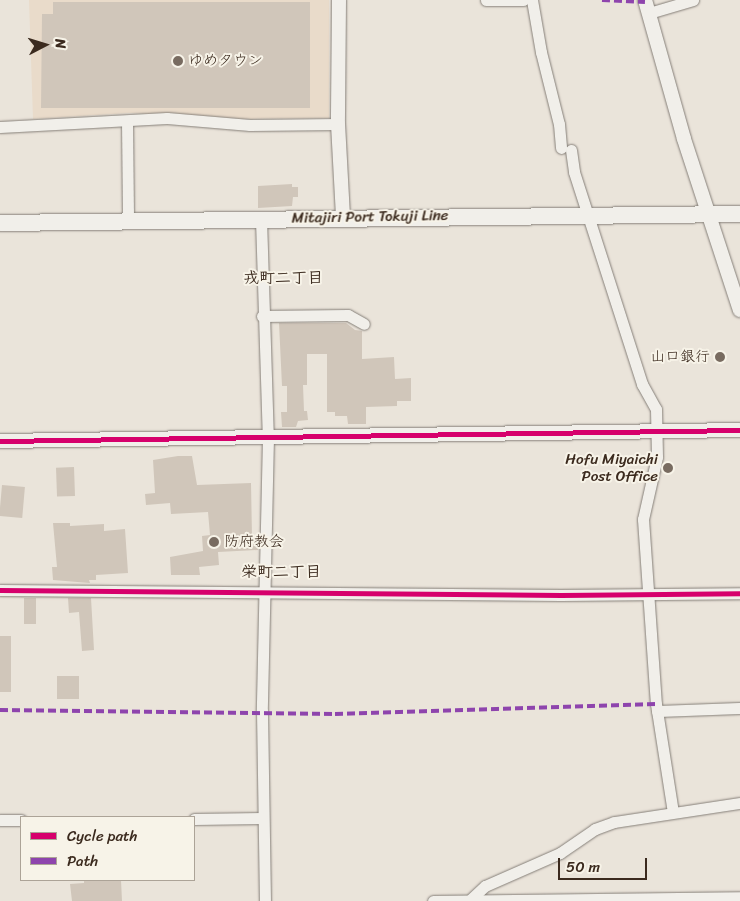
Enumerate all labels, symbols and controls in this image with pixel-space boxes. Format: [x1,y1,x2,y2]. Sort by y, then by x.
north arrow [20,20,70,70]
text: N [48,38,73,50]
place label: ゆめタウン [188,52,263,70]
marker: ゆめタウン [172,55,184,67]
street label: Mitajiri Port Tokuji Line [291,207,449,227]
district label: 戎町二丁目 [243,268,323,288]
place label: 山口銀行 [650,348,710,366]
marker: 山口銀行 [714,351,726,363]
place label: Hofu Miyaichi Post Office [566,450,658,485]
marker: Hofu Miyaichi Post Office [662,462,674,474]
place label: 防府教会 [224,533,284,551]
marker: 防府教会 [208,536,220,548]
district label: 栄町二丁目 [241,562,321,582]
legend [20,816,195,881]
text: Cycle path [67,823,137,849]
text: Path [67,848,98,874]
scale bar [560,848,649,880]
text: 50 m [566,854,600,880]

